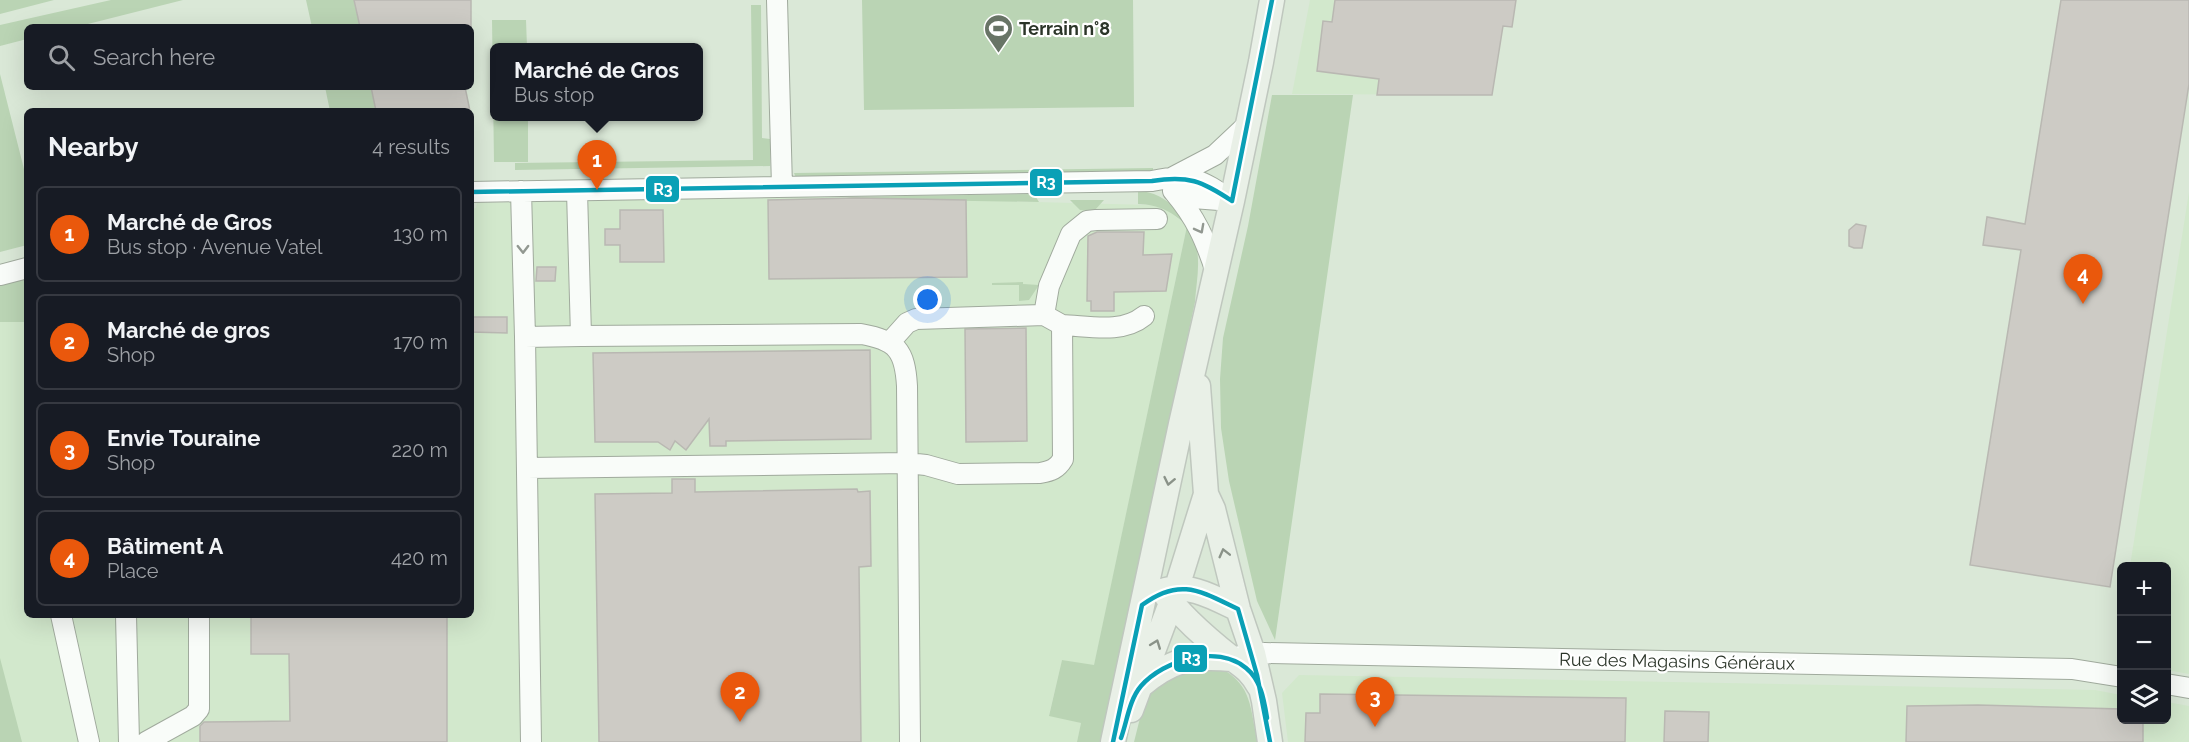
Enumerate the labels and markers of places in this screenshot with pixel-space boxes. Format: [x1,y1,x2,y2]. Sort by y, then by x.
sports icon: Terrain n°8 [982,12,1014,54]
place label: Terrain n°8 [1019,18,1110,39]
pin: 1 [578,140,616,190]
pin: 4 [2064,254,2102,304]
pin: 2 [720,672,760,722]
pin: 3 [1356,678,1394,727]

